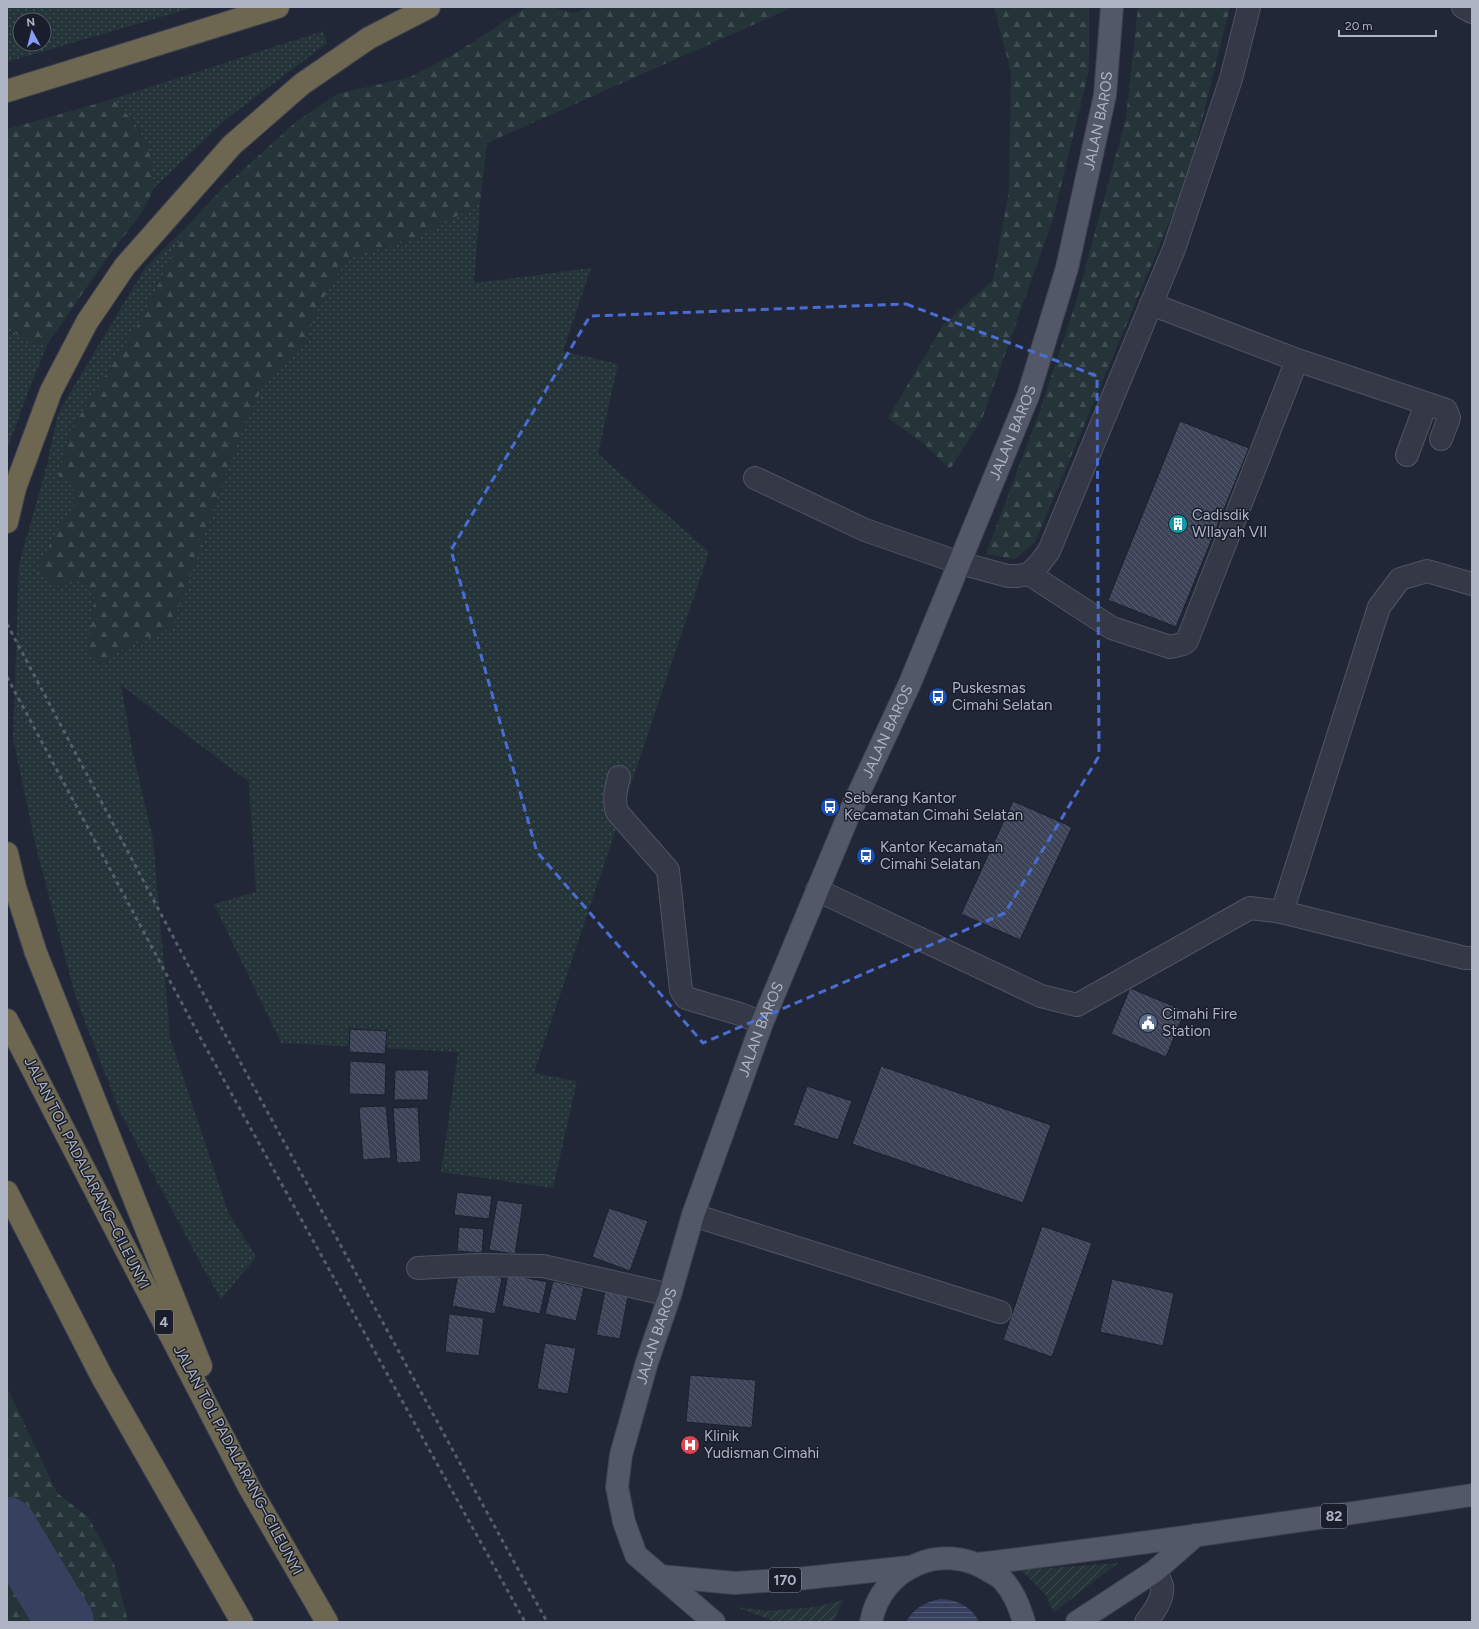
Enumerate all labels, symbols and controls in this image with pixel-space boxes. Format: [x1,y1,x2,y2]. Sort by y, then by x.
north arrow [12,12,52,52]
scale bar [1339,12,1436,38]
text: N [26,16,36,30]
text: 20 m [1345,19,1373,33]
street label: JALAN BAROS [1080,71,1116,172]
street label: JALAN BAROS [985,383,1040,483]
place label: Cadisdik WIlayah VII [1192,506,1267,541]
building icon: Cadisdik WIlayah VII [1167,513,1189,535]
place label: Puskesmas Cimahi Selatan [952,679,1052,714]
street label: JALAN BAROS [858,682,917,781]
bus stop icon: Puskesmas Cimahi Selatan [927,686,949,708]
place label: Seberang Kantor Kecamatan Cimahi Selatan [844,789,1023,824]
bus stop icon: Seberang Kantor Kecamatan Cimahi Selatan [819,796,841,818]
place label: Kantor Kecamatan Cimahi Selatan [880,838,1003,873]
bus stop icon: Kantor Kecamatan Cimahi Selatan [855,845,877,867]
street label: JALAN BAROS [734,979,787,1080]
place label: Cimahi Fire Station [1162,1005,1237,1040]
public building icon: Cimahi Fire Station [1137,1012,1159,1034]
street label: JALAN TOL PADALARANG–CILEUNYI [21,1054,153,1292]
street label: JALAN BAROS [632,1286,681,1386]
road number: 4 [155,1310,173,1334]
street label: JALAN TOL PADALARANG–CILEUNYI [170,1342,306,1578]
place label: Klinik Yudisman Cimahi [704,1427,819,1462]
hospital icon: Klinik Yudisman Cimahi [679,1434,701,1456]
road number: 82 [1321,1504,1347,1528]
road number: 170 [769,1568,801,1592]

